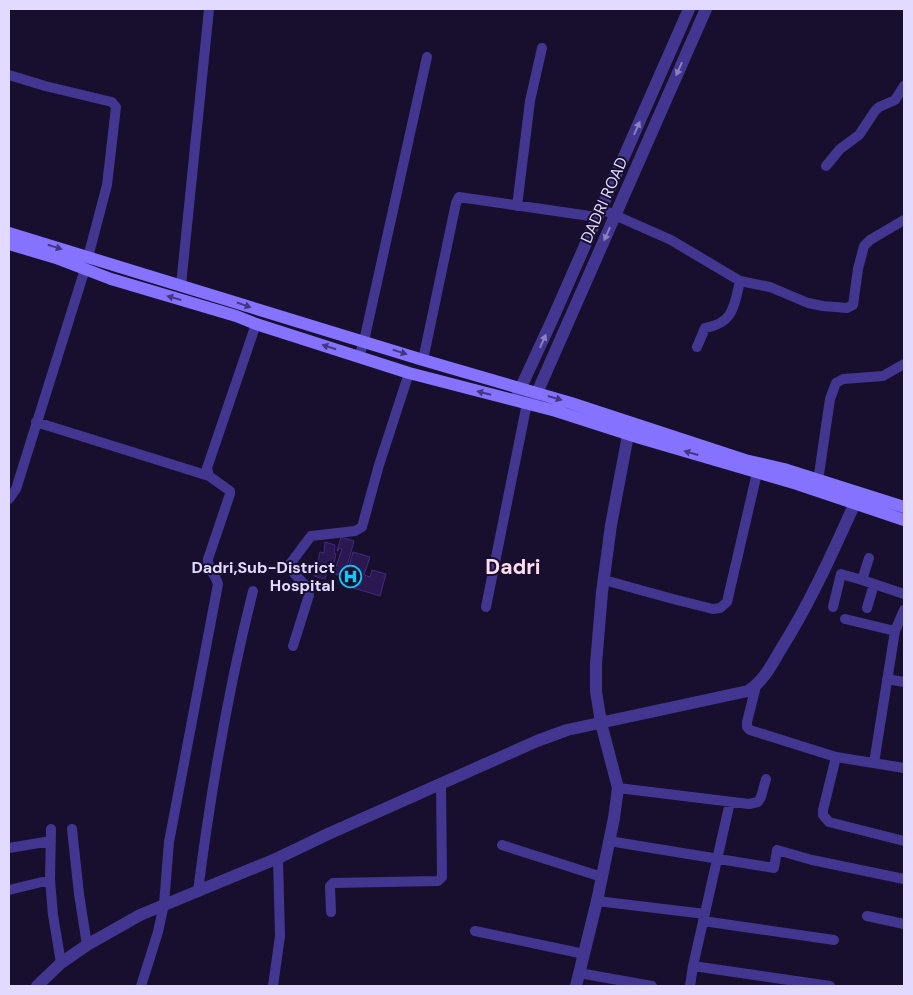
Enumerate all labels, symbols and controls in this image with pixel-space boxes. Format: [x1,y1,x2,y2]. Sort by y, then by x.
one-way arrow [675,62,683,76]
one-way arrow [633,121,641,135]
street label: DADRI ROAD [576,154,632,246]
one-way arrow [602,227,610,241]
one-way arrow [48,244,63,252]
one-way arrow [166,293,181,301]
one-way arrow [237,301,252,309]
one-way arrow [539,334,547,348]
one-way arrow [321,343,336,350]
one-way arrow [392,349,407,357]
one-way arrow [477,389,492,397]
one-way arrow [548,395,563,403]
one-way arrow [683,449,698,457]
district label: Dadri [485,553,541,581]
place label: Dadri,Sub-District Hospital [191,557,335,596]
hospital icon: Dadri,Sub-District Hospital [339,564,363,588]

